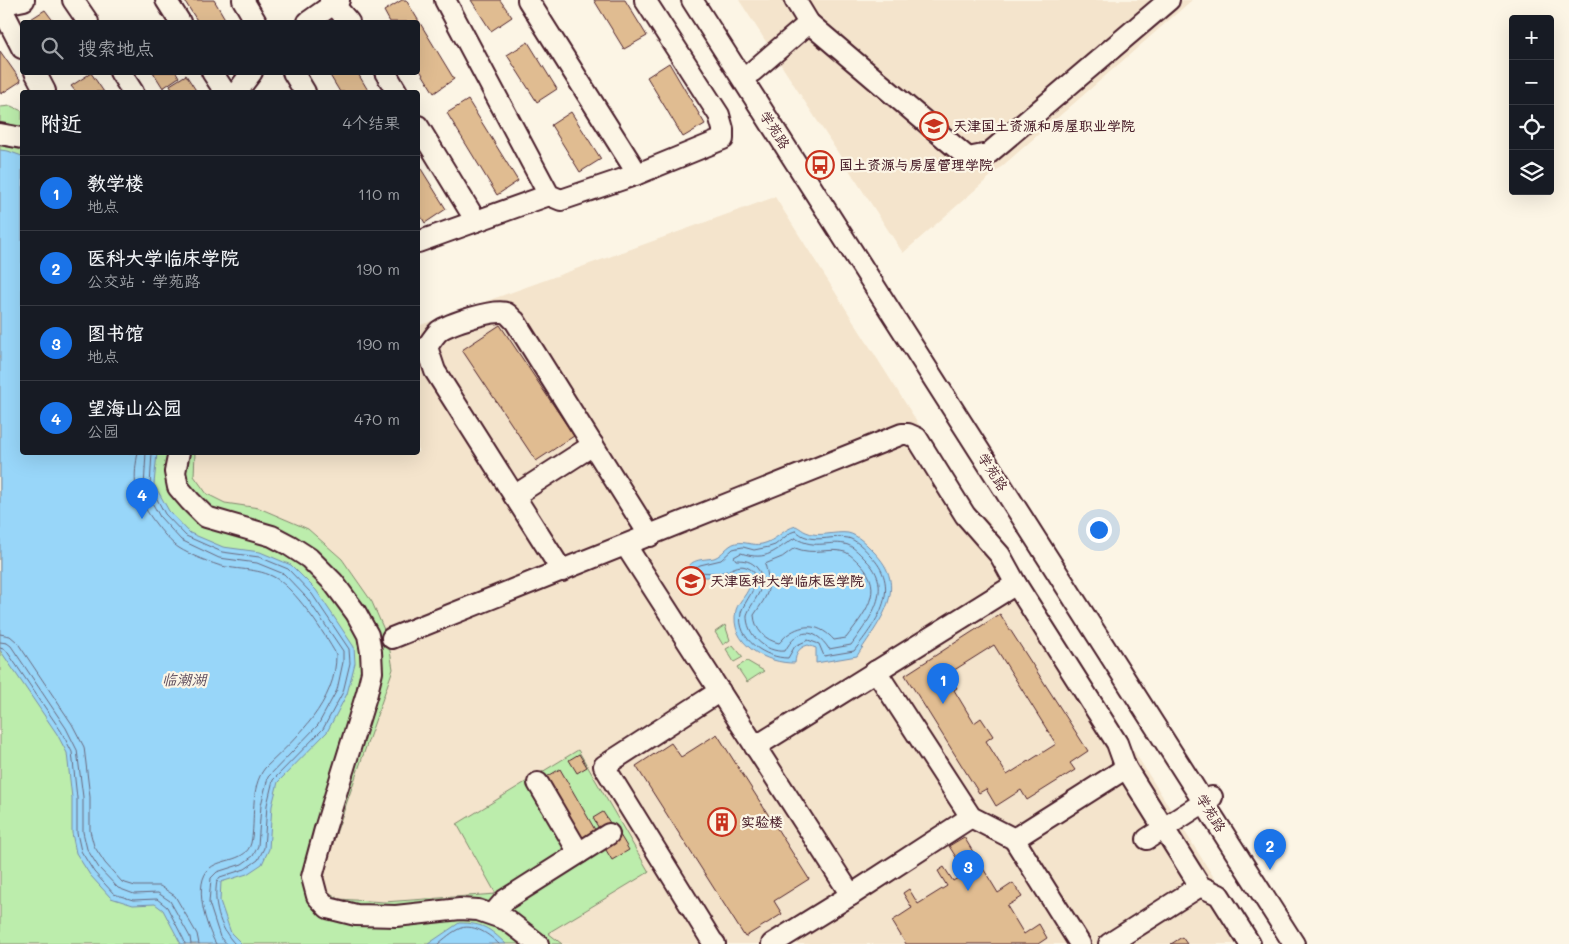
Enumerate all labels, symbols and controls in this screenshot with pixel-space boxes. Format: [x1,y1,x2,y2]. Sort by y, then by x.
map controls [1509,15,1554,195]
button: + [1509,15,1554,60]
search box [20,20,420,75]
icon: search [38,34,66,62]
text: 搜索地点 [78,35,154,60]
button: − [1509,60,1554,105]
button: locate [1509,105,1554,150]
street label: 学苑路 [756,107,795,153]
text: 附近 [40,109,82,136]
school or university icon: 天津国土资源和房屋职业学院 [919,111,949,141]
text: 4个结果 [343,112,400,133]
place label: 天津国土资源和房屋职业学院 [953,116,1135,135]
bus stop icon: 国土资源与房屋管理学院 [805,150,835,180]
button: layers [1509,150,1554,195]
place label: 国土资源与房屋管理学院 [839,155,993,174]
text: 教学楼 [87,170,144,195]
text: 1 [52,183,60,204]
text: 110 m [358,183,400,204]
text: 地点 [87,195,119,216]
text: 医科大学临床学院 [87,245,239,270]
text: 2 [52,258,60,279]
text: 190 m [356,258,400,279]
text: 公交站 · 学苑路 [87,270,200,291]
text: 图书馆 [87,320,144,345]
text: 3 [51,333,61,354]
text: 190 m [356,333,400,354]
text: 地点 [87,345,119,366]
text: 望海山公园 [87,395,182,420]
text: 4 [51,408,61,429]
text: 470 m [354,408,400,429]
text: 公园 [87,420,119,441]
street label: 学苑路 [974,449,1013,495]
pin: 4 [126,478,158,519]
your location [1086,517,1112,543]
school or university icon: 天津医科大学临床医学院 [676,566,706,596]
place label: 天津医科大学临床医学院 [710,571,864,590]
pin: 1 [927,663,959,704]
water label: 临潮湖 [161,669,208,689]
street label: 学苑路 [1192,790,1231,836]
building icon: 实验楼 [707,807,737,837]
place label: 实验楼 [741,812,783,831]
pin: 2 [1254,829,1286,870]
pin: 3 [952,850,984,891]

